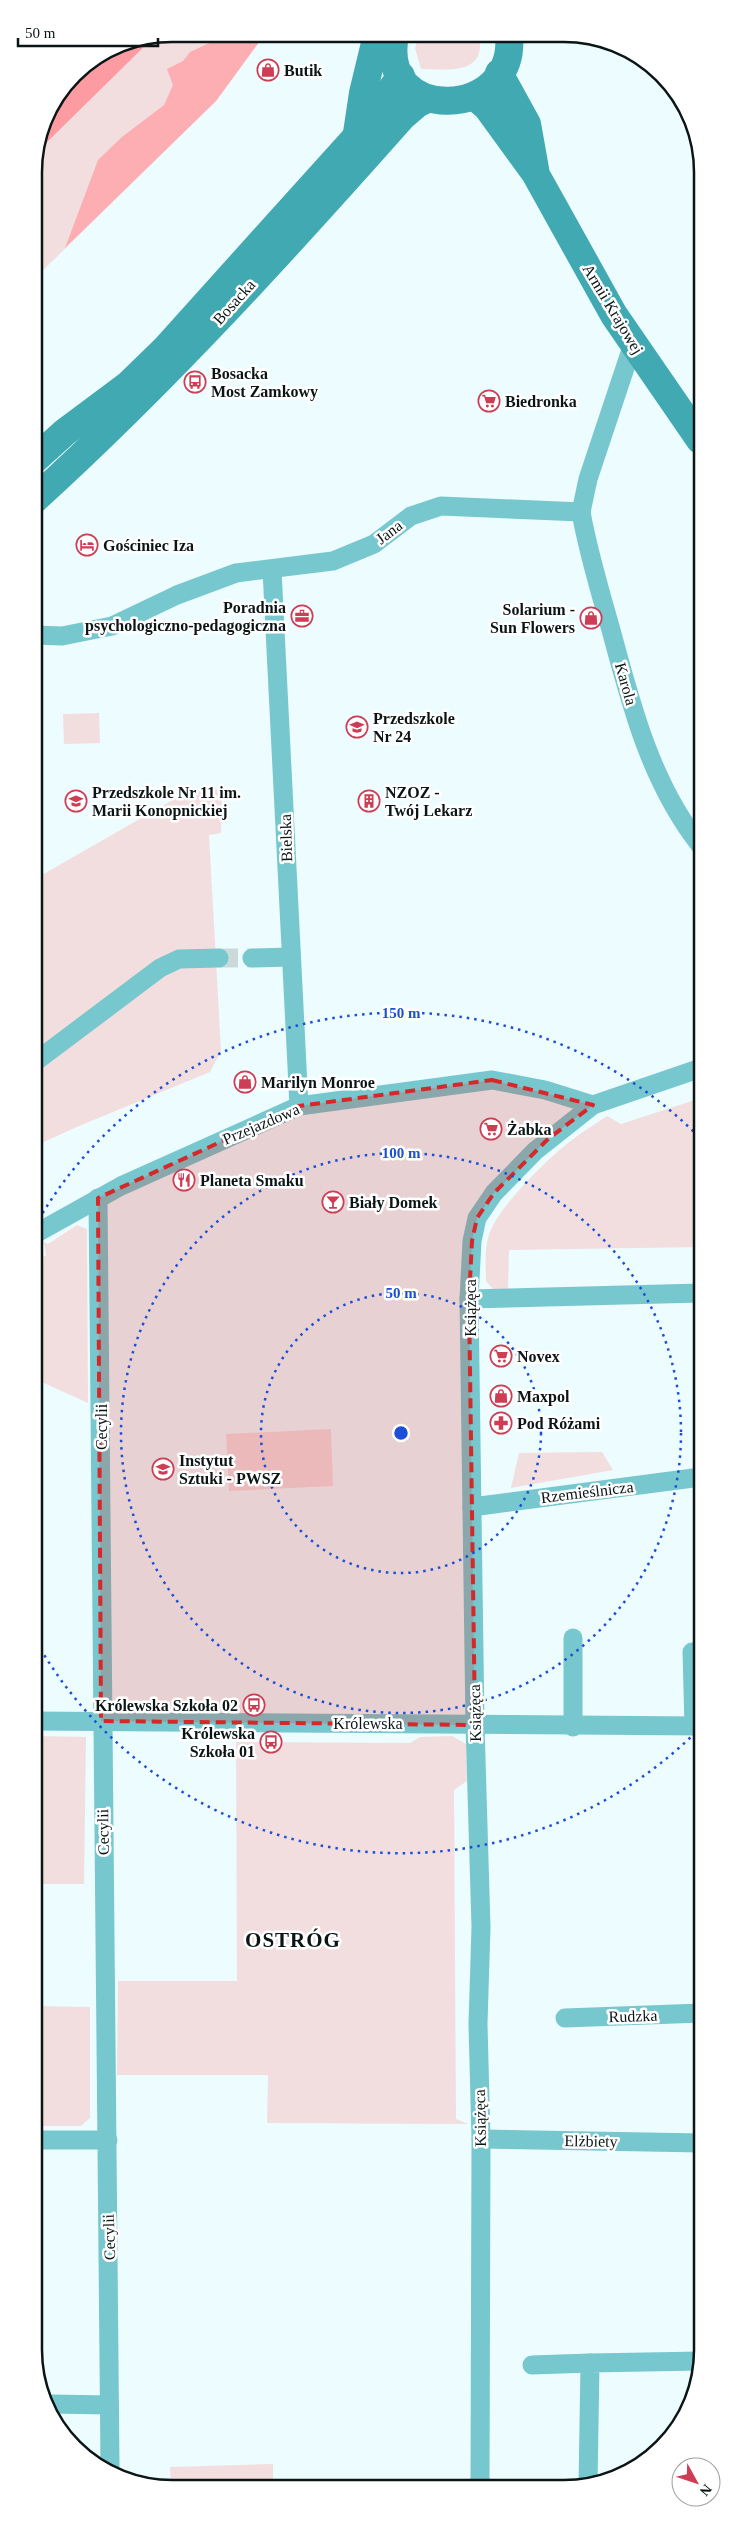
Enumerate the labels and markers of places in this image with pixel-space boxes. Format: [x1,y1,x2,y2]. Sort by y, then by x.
shop icon: Butik [256,58,280,82]
place label: Butik [284,62,322,79]
place label: Bosacka Most Zamkowy [211,365,318,401]
bus stop icon: Bosacka Most Zamkowy [183,370,207,394]
supermarket icon: Biedronka [477,389,501,413]
place label: Biedronka [505,393,577,410]
hotel icon: Gościniec Iza [75,533,99,557]
place label: Gościniec Iza [103,537,194,554]
place label: Poradnia psychologiczno-pedagogiczna [85,599,286,635]
place label: Solarium - Sun Flowers [490,601,575,636]
office icon: Poradnia psychologiczno-pedagogiczna [290,604,314,628]
shop icon: Solarium - Sun Flowers [579,606,603,630]
place label: Przedszkole Nr 24 [373,710,455,745]
school or university icon: Przedszkole Nr 24 [345,715,369,739]
place label: Przedszkole Nr 11 im. Marii Konopnickiej [92,784,241,820]
place label: NZOZ - Twój Lekarz [385,784,472,820]
school or university icon: Przedszkole Nr 11 im. Marii Konopnickiej [64,789,88,813]
building icon: NZOZ - Twój Lekarz [357,789,381,813]
shop icon: Marilyn Monroe [233,1070,257,1094]
place label: Marilyn Monroe [261,1074,375,1092]
supermarket icon: Żabka [479,1117,503,1141]
place label: Żabka [507,1120,551,1138]
restaurant icon: Planeta Smaku [172,1168,196,1192]
place label: Planeta Smaku [200,1172,304,1189]
bar icon: Biały Domek [321,1190,345,1214]
place label: Biały Domek [349,1194,438,1212]
supermarket icon: Novex [489,1344,513,1368]
place label: Novex [517,1348,560,1365]
shop icon: Maxpol [489,1384,513,1408]
place label: Maxpol [517,1388,570,1406]
pharmacy icon: Pod Różami [489,1411,513,1435]
place label: Pod Różami [517,1415,601,1432]
centre of rings [392,1424,410,1442]
place label: Instytut Sztuki - PWSZ [179,1452,281,1487]
school or university icon: Instytut Sztuki - PWSZ [151,1457,175,1481]
bus stop icon: Królewska Szkoła 02 [242,1693,266,1717]
place label: Królewska Szkoła 02 [95,1697,238,1714]
place label: Królewska Szkoła 01 [181,1725,255,1760]
bus stop icon: Królewska Szkoła 01 [259,1730,283,1754]

